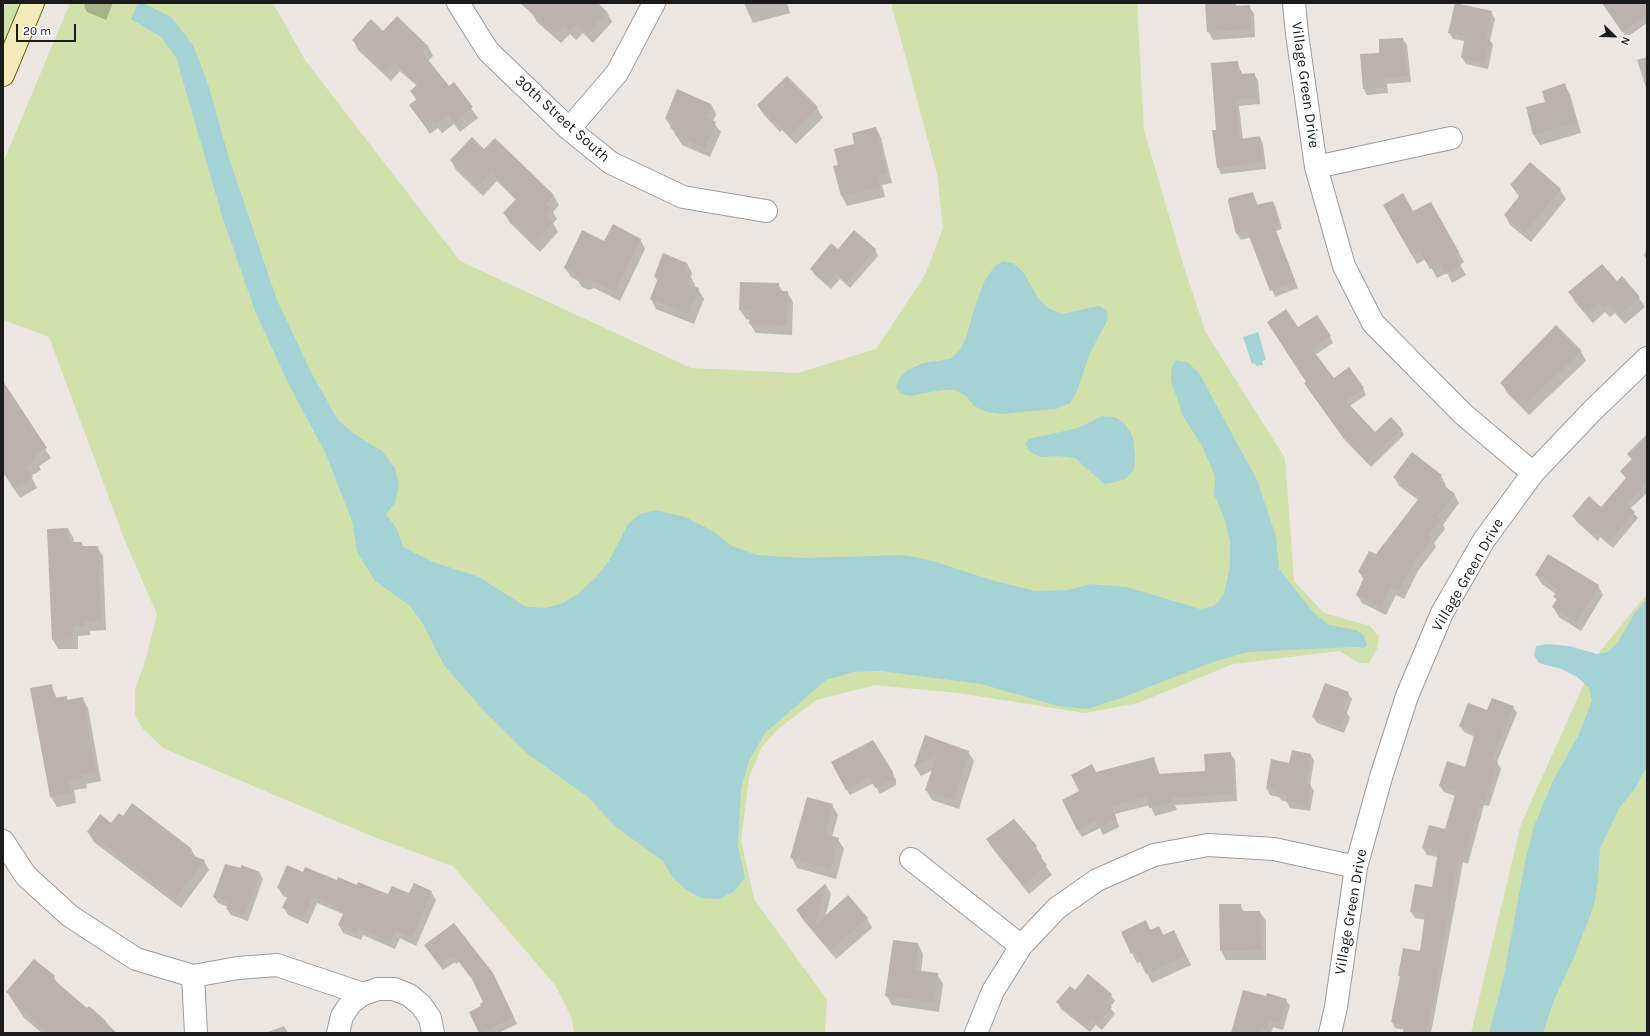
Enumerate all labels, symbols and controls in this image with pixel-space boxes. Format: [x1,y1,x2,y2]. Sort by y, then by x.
scale bar [18,16,78,42]
north arrow [1594,16,1634,56]
street label: Village Green Drive [1287,21,1323,149]
text: 20 m [23,24,51,38]
text: N [1618,35,1633,47]
street label: 30th Street South [511,72,613,166]
street label: Village Green Drive [1428,515,1508,635]
street label: Village Green Drive [1331,848,1371,976]

